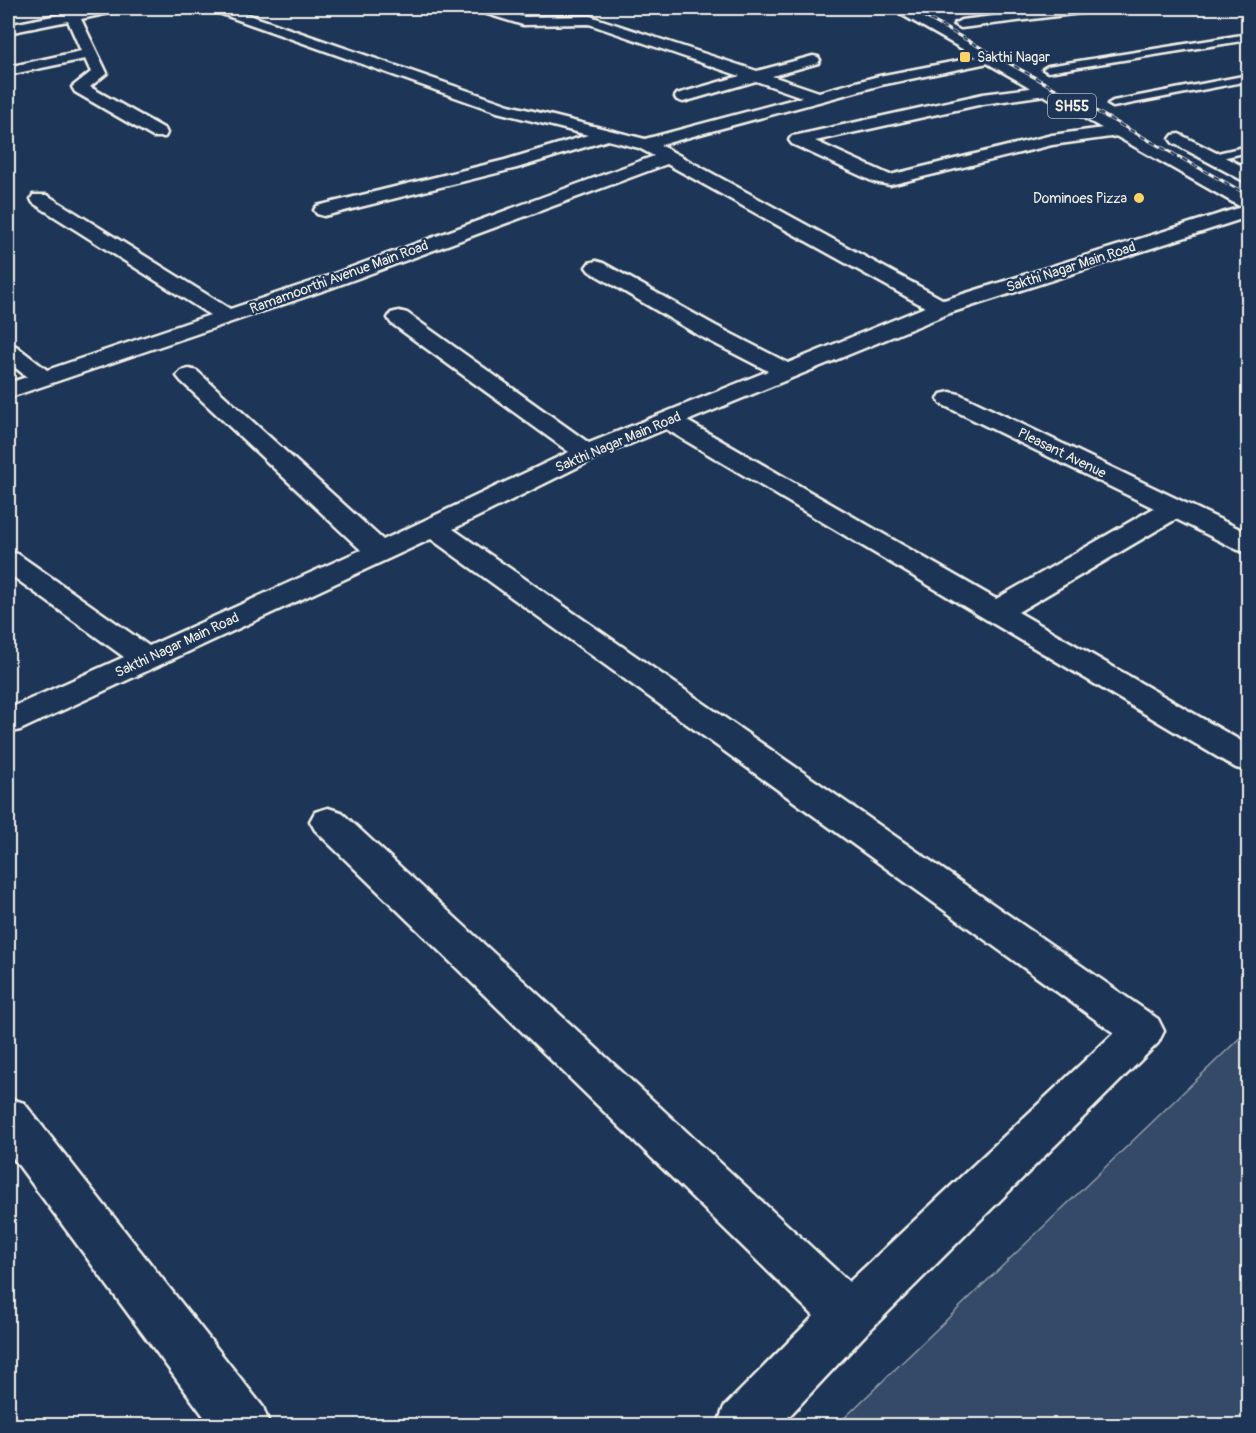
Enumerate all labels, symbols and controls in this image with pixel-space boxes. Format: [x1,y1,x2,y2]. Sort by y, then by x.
place label: Sakthi Nagar [977,49,1050,66]
marker: Sakthi Nagar [958,50,972,64]
road number: SH55 [1048,94,1096,118]
place label: Dominoes Pizza [1033,190,1127,207]
marker: Dominoes Pizza [1132,191,1146,205]
street label: Ramamoorthi Avenue Main Road [247,237,431,317]
street label: Sakthi Nagar Main Road [1004,238,1138,296]
street label: Sakthi Nagar Main Road [553,408,684,476]
street label: Pleasant Avenue [1015,424,1109,482]
street label: Sakthi Nagar Main Road [112,609,242,681]

